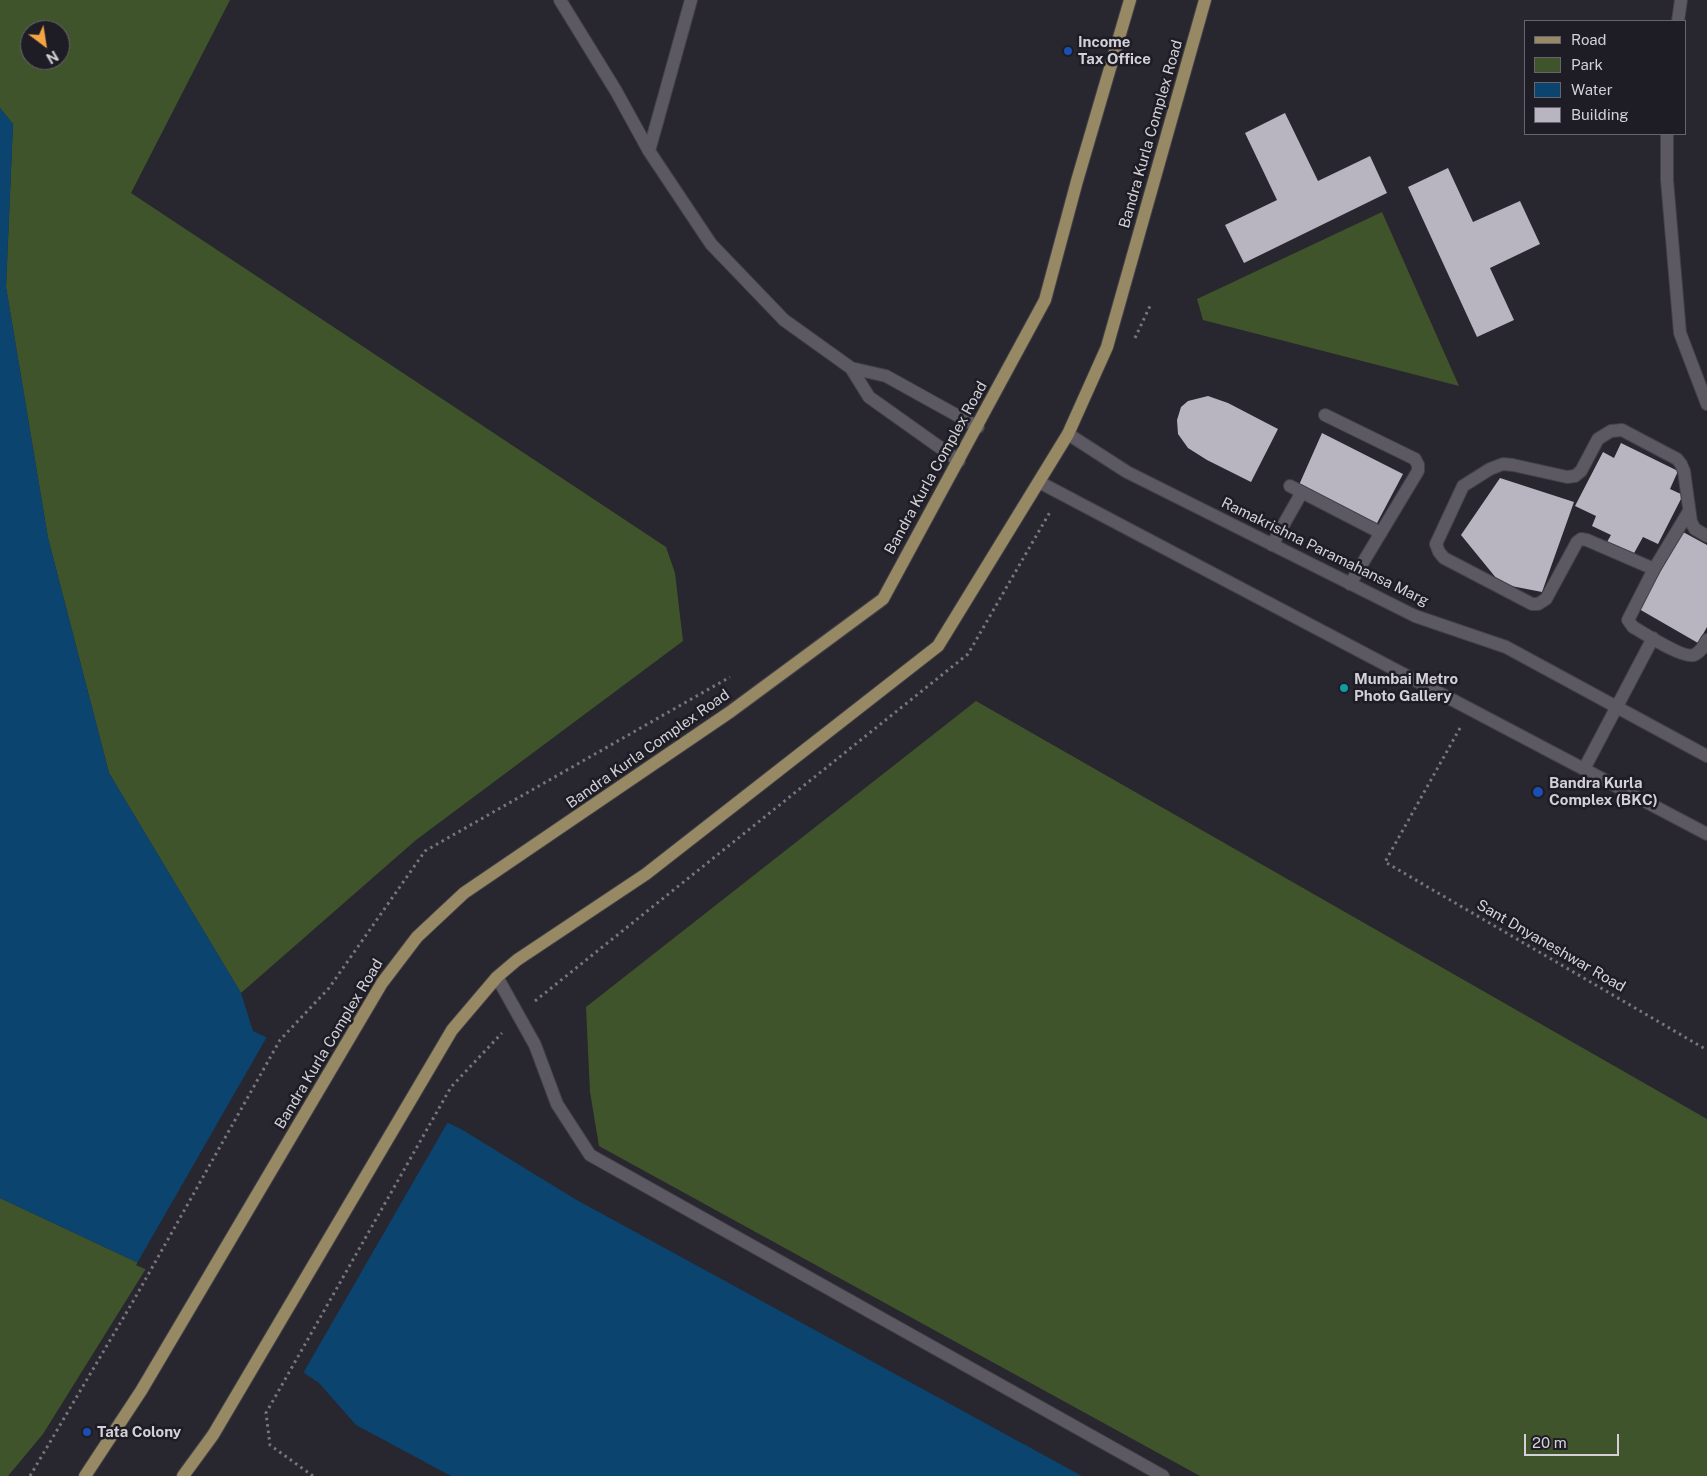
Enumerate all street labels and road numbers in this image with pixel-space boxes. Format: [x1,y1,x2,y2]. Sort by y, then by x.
street label: Bandra Kurla Complex Road [1115,38,1187,230]
street label: Bandra Kurla Complex Road [881,378,991,558]
street label: Ramakrishna Paramahansa Marg [1218,494,1432,610]
street label: Bandra Kurla Complex Road [563,686,733,812]
street label: Sant Dnyaneshwar Road [1473,896,1629,996]
street label: Bandra Kurla Complex Road [271,956,387,1132]

